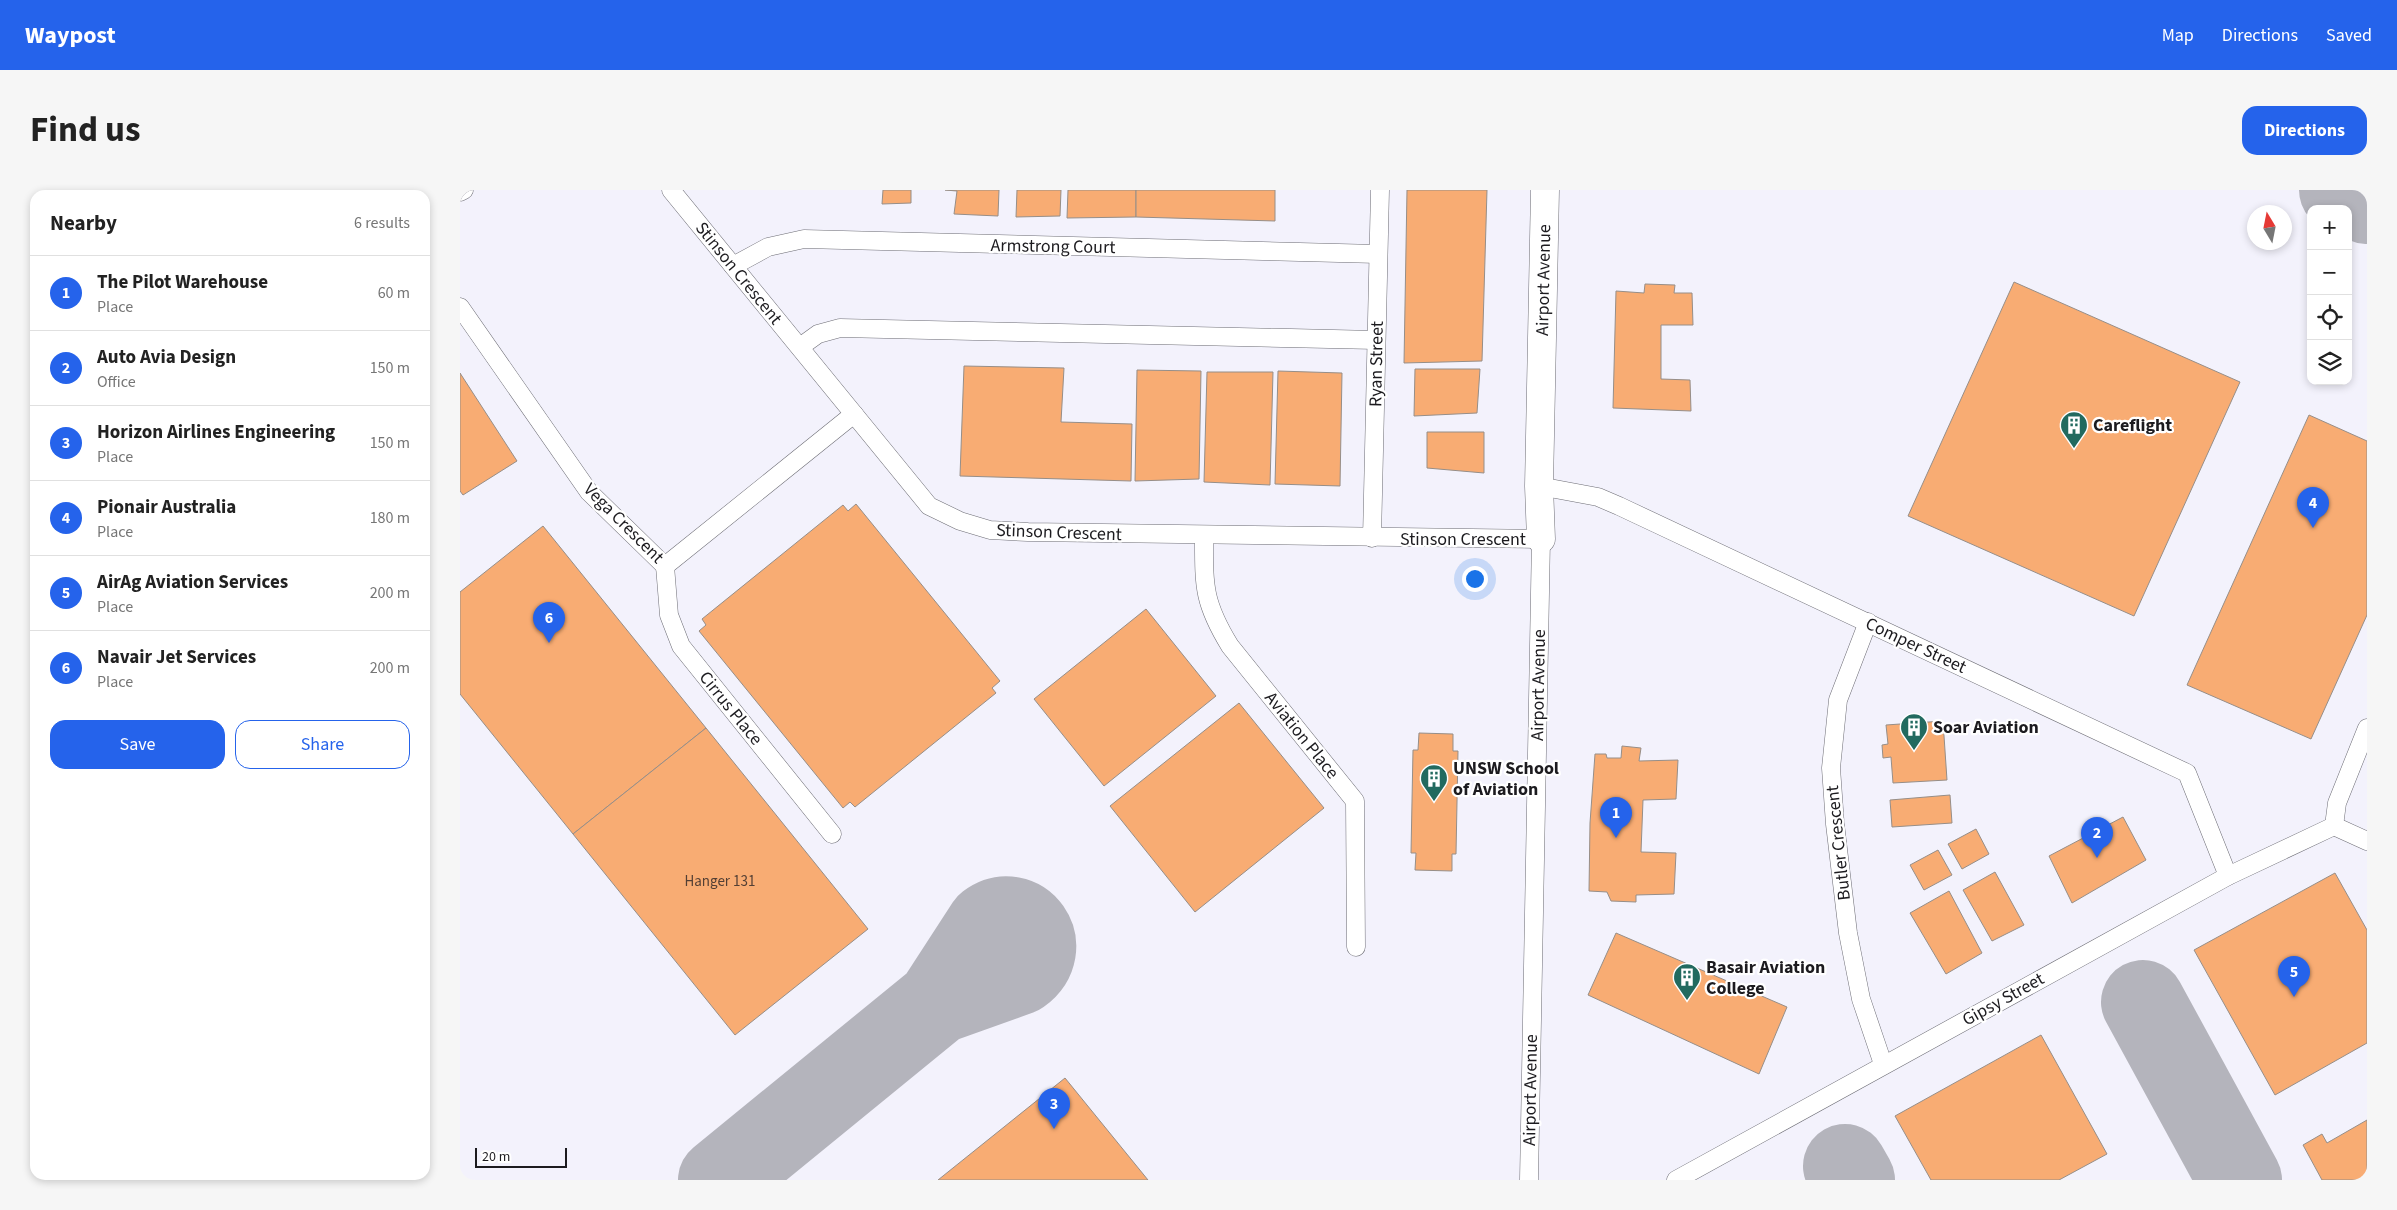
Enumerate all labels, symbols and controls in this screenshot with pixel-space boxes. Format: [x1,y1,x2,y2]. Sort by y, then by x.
text: Waypost [25,18,116,53]
text: Map [2162,23,2194,48]
text: Directions [2222,23,2298,48]
text: Saved [2326,23,2372,48]
text: Find us [30,105,140,155]
button: Directions [2242,106,2367,155]
north arrow [2247,205,2292,250]
map controls [2307,205,2352,385]
button: + [2307,205,2352,250]
text: Nearby [50,208,117,238]
text: 6 results [354,212,410,234]
street label: Stinson Crescent [689,217,788,330]
street label: Airport Avenue [1530,224,1557,336]
street label: Armstrong Court [990,233,1116,260]
button: − [2307,250,2352,295]
text: The Pilot Warehouse [97,269,268,296]
text: 1 [62,282,70,304]
text: 60 m [378,282,410,304]
button: locate [2307,295,2352,340]
text: Place [97,296,133,318]
street label: Ryan Street [1363,321,1390,407]
button: layers [2307,340,2352,385]
text: Auto Avia Design [97,344,236,371]
text: 2 [62,357,70,379]
text: 150 m [370,357,410,379]
text: Office [97,371,136,393]
building icon: Careflight [2059,410,2089,449]
place label: Careflight [2093,413,2172,438]
text: Horizon Airlines Engineering [97,419,335,446]
text: 3 [62,432,70,454]
text: 150 m [370,432,410,454]
text: Place [97,446,133,468]
street label: Vega Crescent [578,477,670,569]
pin: 4 [2297,487,2329,528]
text: Pionair Australia [97,494,236,521]
text: 4 [62,507,70,529]
text: 180 m [370,507,410,529]
street label: Stinson Crescent [996,518,1122,547]
text: Place [97,521,133,543]
street label: Stinson Crescent [1400,527,1526,552]
your location [1462,566,1488,592]
text: AirAg Aviation Services [97,569,288,596]
text: 5 [62,582,70,604]
text: 200 m [370,582,410,604]
text: Place [97,596,133,618]
pin: 6 [533,602,565,643]
street label: Comper Street [1861,611,1970,680]
street label: Airport Avenue [1525,629,1552,741]
text: Navair Jet Services [97,644,256,671]
text: 6 [62,657,70,679]
text: 200 m [370,657,410,679]
street label: Cirrus Place [693,666,768,751]
text: Place [97,671,133,693]
street label: Aviation Place [1259,686,1345,784]
building icon: Soar Aviation [1899,712,1929,751]
place label: Soar Aviation [1933,715,2039,740]
button: Save [50,720,225,769]
button: Share [235,720,410,769]
place label: UNSW School of Aviation [1453,756,1559,802]
building icon: UNSW School of Aviation [1419,763,1449,802]
street label: Butler Crescent [1820,784,1857,902]
pin: 1 [1600,797,1632,838]
pin: 2 [2081,817,2113,858]
house number: Hanger 131 [685,871,755,892]
place label: Basair Aviation College [1706,955,1825,1001]
pin: 5 [2278,956,2310,997]
building icon: Basair Aviation College [1672,962,1702,1001]
street label: Gipsy Street [1958,967,2049,1032]
street label: Airport Avenue [1517,1034,1544,1146]
pin: 3 [1038,1088,1070,1129]
scale bar [475,1145,568,1168]
text: 20 m [482,1147,510,1167]

